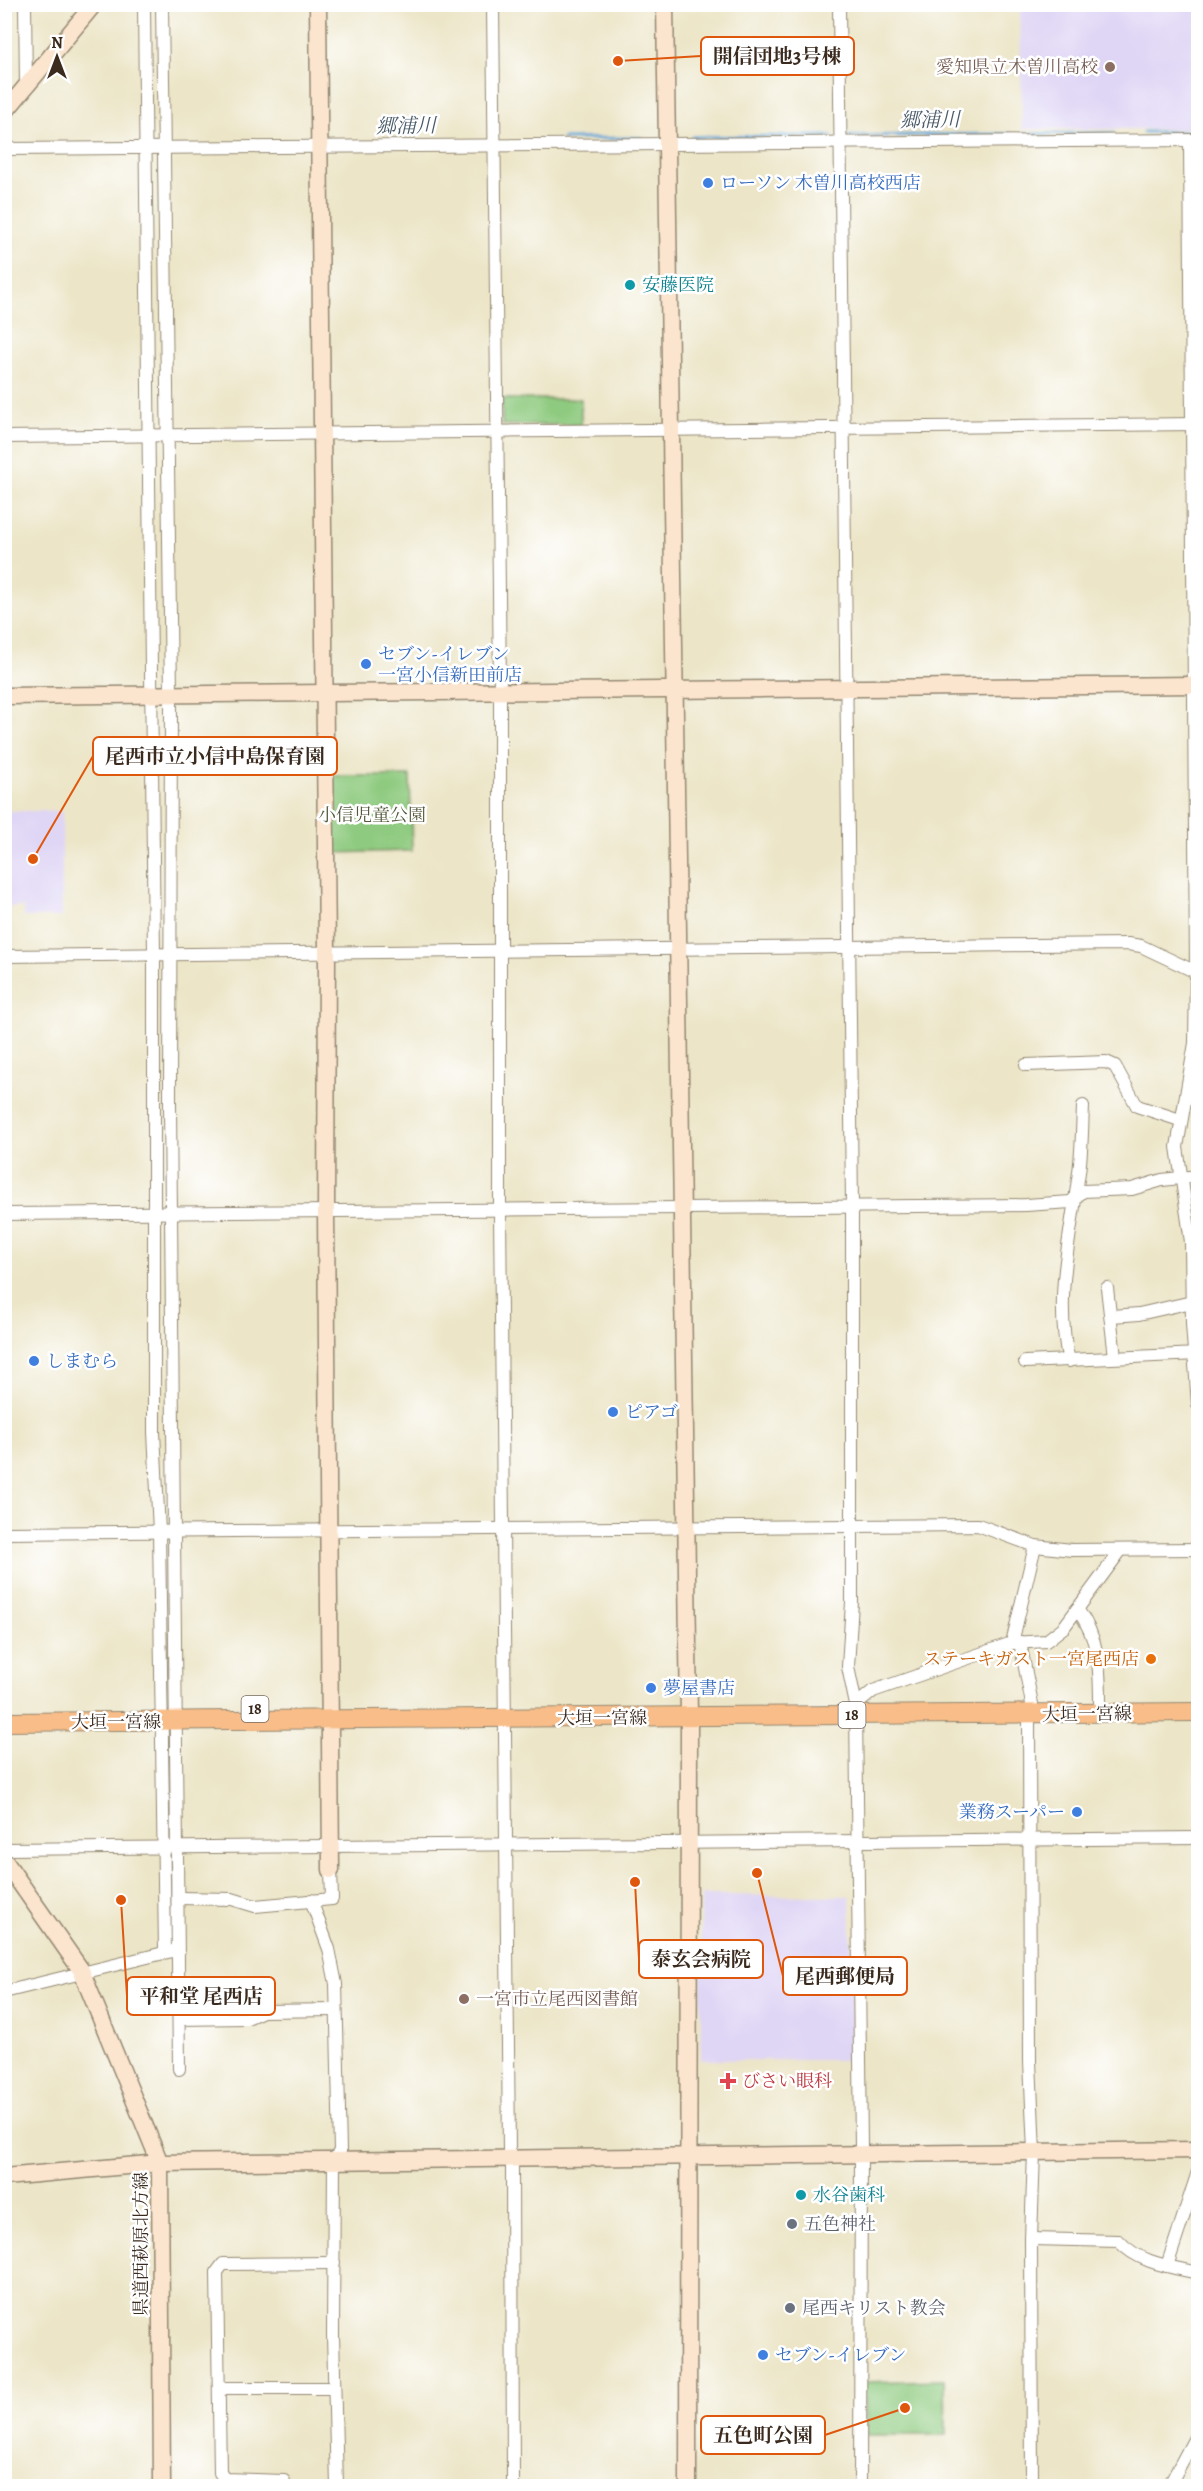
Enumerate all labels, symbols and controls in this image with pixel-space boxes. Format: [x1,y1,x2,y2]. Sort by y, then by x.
north arrow [27,27,87,87]
text: N [51,32,63,54]
callout: 開信団地3号棟 [701,37,854,75]
text: 開信団地3号棟 [713,43,841,70]
place label: 愛知県立木曽川高校 [936,55,1098,79]
marker: 愛知県立木曽川高校 [1103,60,1117,74]
water label: 郷浦川 [900,106,962,134]
water label: 郷浦川 [376,112,438,140]
place label: ローソン 木曽川高校西店 [720,171,921,195]
marker: ローソン 木曽川高校西店 [701,176,715,190]
place label: 安藤医院 [642,273,714,297]
marker: 安藤医院 [623,278,637,292]
place label: セブン-イレブン 一宮小信新田前店 [378,642,522,687]
marker: セブン-イレブン 一宮小信新田前店 [359,657,373,671]
callout: 尾西市立小信中島保育園 [93,737,337,775]
text: 尾西市立小信中島保育園 [105,743,325,770]
park label: 小信児童公園 [318,803,426,827]
place label: しまむら [46,1349,118,1373]
marker: しまむら [27,1354,41,1368]
place label: ピアゴ [625,1400,678,1424]
marker: ピアゴ [606,1405,620,1419]
place label: ステーキガスト一宮尾西店 [923,1647,1139,1671]
marker: ステーキガスト一宮尾西店 [1144,1652,1158,1666]
place label: 夢屋書店 [663,1676,735,1700]
marker: 夢屋書店 [644,1681,658,1695]
road number: 18 [242,1696,268,1722]
street label: 大垣一宮線 [1042,1701,1132,1727]
road number: 18 [838,1702,866,1728]
street label: 大垣一宮線 [557,1706,647,1730]
street label: 大垣一宮線 [71,1710,161,1734]
place label: 業務スーパー [959,1800,1065,1824]
marker: 業務スーパー [1070,1805,1084,1819]
callout: 泰玄会病院 [639,1940,763,1978]
text: 泰玄会病院 [651,1946,751,1973]
callout: 尾西郵便局 [783,1957,907,1995]
text: 尾西郵便局 [795,1963,895,1990]
callout: 平和堂 尾西店 [127,1977,275,2015]
text: 平和堂 尾西店 [139,1983,263,2010]
place label: 一宮市立尾西図書館 [476,1987,638,2011]
marker: 一宮市立尾西図書館 [457,1992,471,2006]
place label: びさい眼科 [742,2069,832,2093]
marker: びさい眼科 [719,2072,737,2090]
street label: 県道西萩原北方線 [129,2172,153,2316]
place label: 水谷歯科 [813,2183,885,2207]
marker: 水谷歯科 [794,2188,808,2202]
place label: 五色神社 [804,2212,876,2236]
marker: 五色神社 [785,2217,799,2231]
place label: 尾西キリスト教会 [802,2296,946,2320]
marker: 尾西キリスト教会 [783,2301,797,2315]
place label: セブン-イレブン [775,2343,906,2367]
marker: セブン-イレブン [756,2348,770,2362]
callout: 五色町公園 [701,2416,825,2454]
text: 五色町公園 [713,2422,813,2449]

